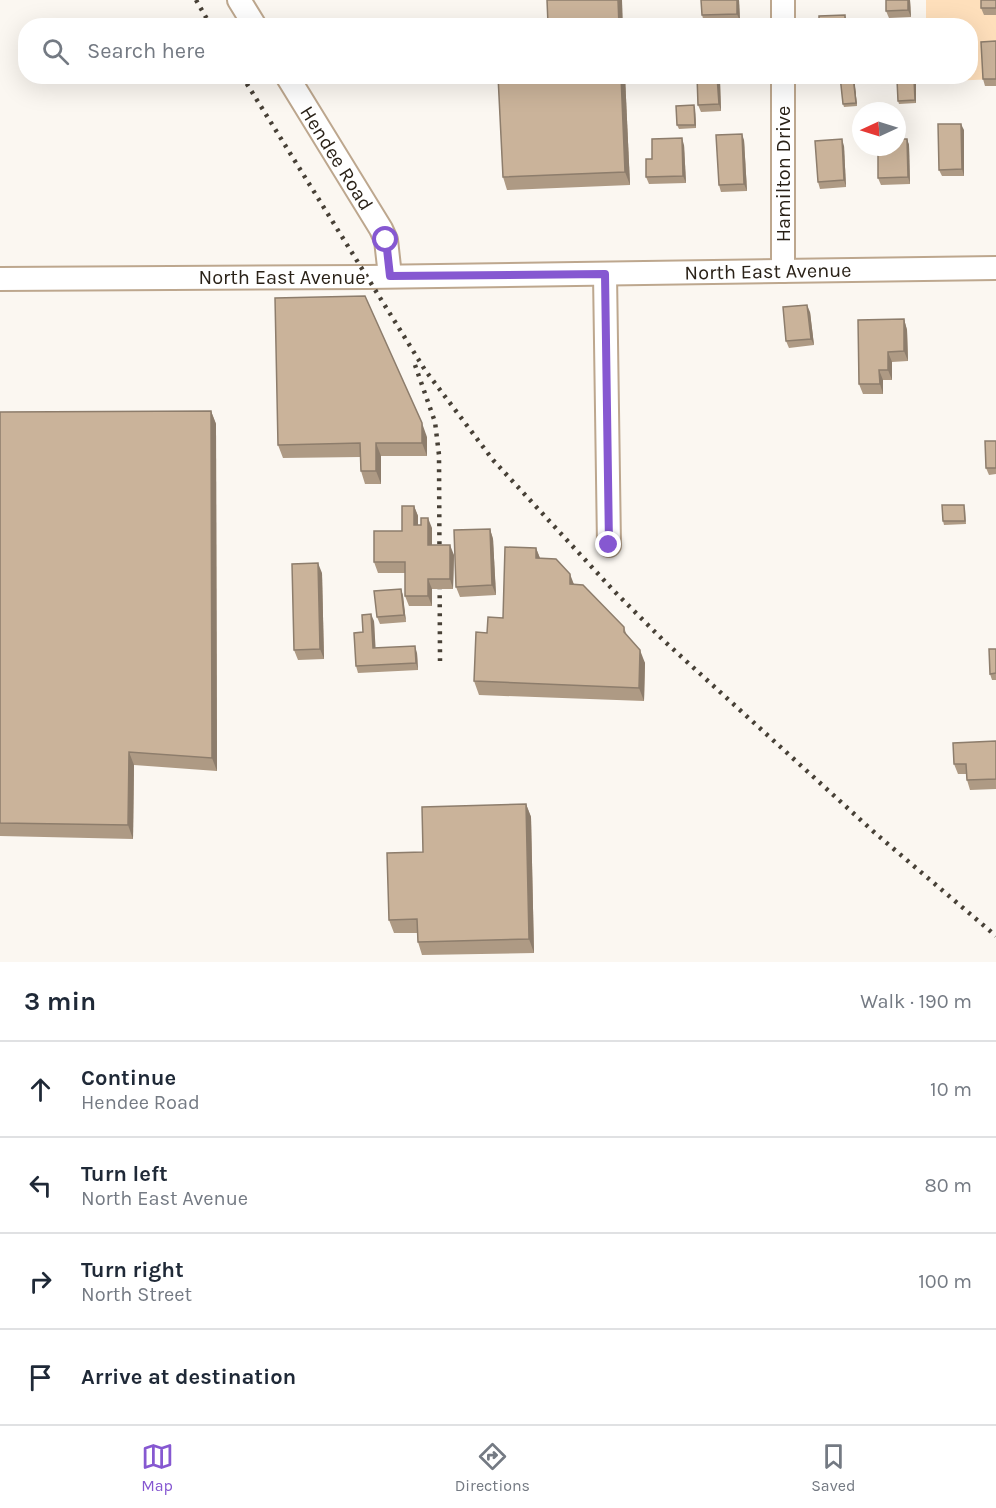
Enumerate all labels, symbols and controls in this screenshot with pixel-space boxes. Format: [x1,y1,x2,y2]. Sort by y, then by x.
search box [18,18,978,84]
icon: search [39,35,72,68]
text: Search here [87,38,205,64]
street label: Hendee Road [295,102,378,215]
north arrow [852,102,906,156]
street label: Hamilton Drive [772,106,795,242]
route start [372,226,398,252]
street label: North East Avenue [684,259,852,284]
street label: North East Avenue [198,266,366,289]
route end [595,531,621,557]
text: 3 min [24,986,96,1017]
text: Walk · 190 m [860,990,972,1013]
text: Continue [81,1065,176,1091]
icon: ahead [24,1073,57,1106]
text: 10 m [930,1078,972,1101]
text: Hendee Road [81,1091,200,1114]
text: Turn left [81,1161,168,1187]
icon: left [24,1169,57,1202]
text: 80 m [924,1174,972,1197]
text: North East Avenue [81,1187,248,1210]
text: Turn right [81,1257,184,1283]
icon: right [24,1265,57,1298]
text: 100 m [918,1270,972,1293]
text: North Street [81,1283,192,1306]
icon: arrive [24,1361,57,1394]
text: Arrive at destination [81,1364,296,1390]
tab: Map [141,1440,174,1495]
tab: Directions [455,1440,530,1495]
tab: Saved [811,1440,855,1495]

